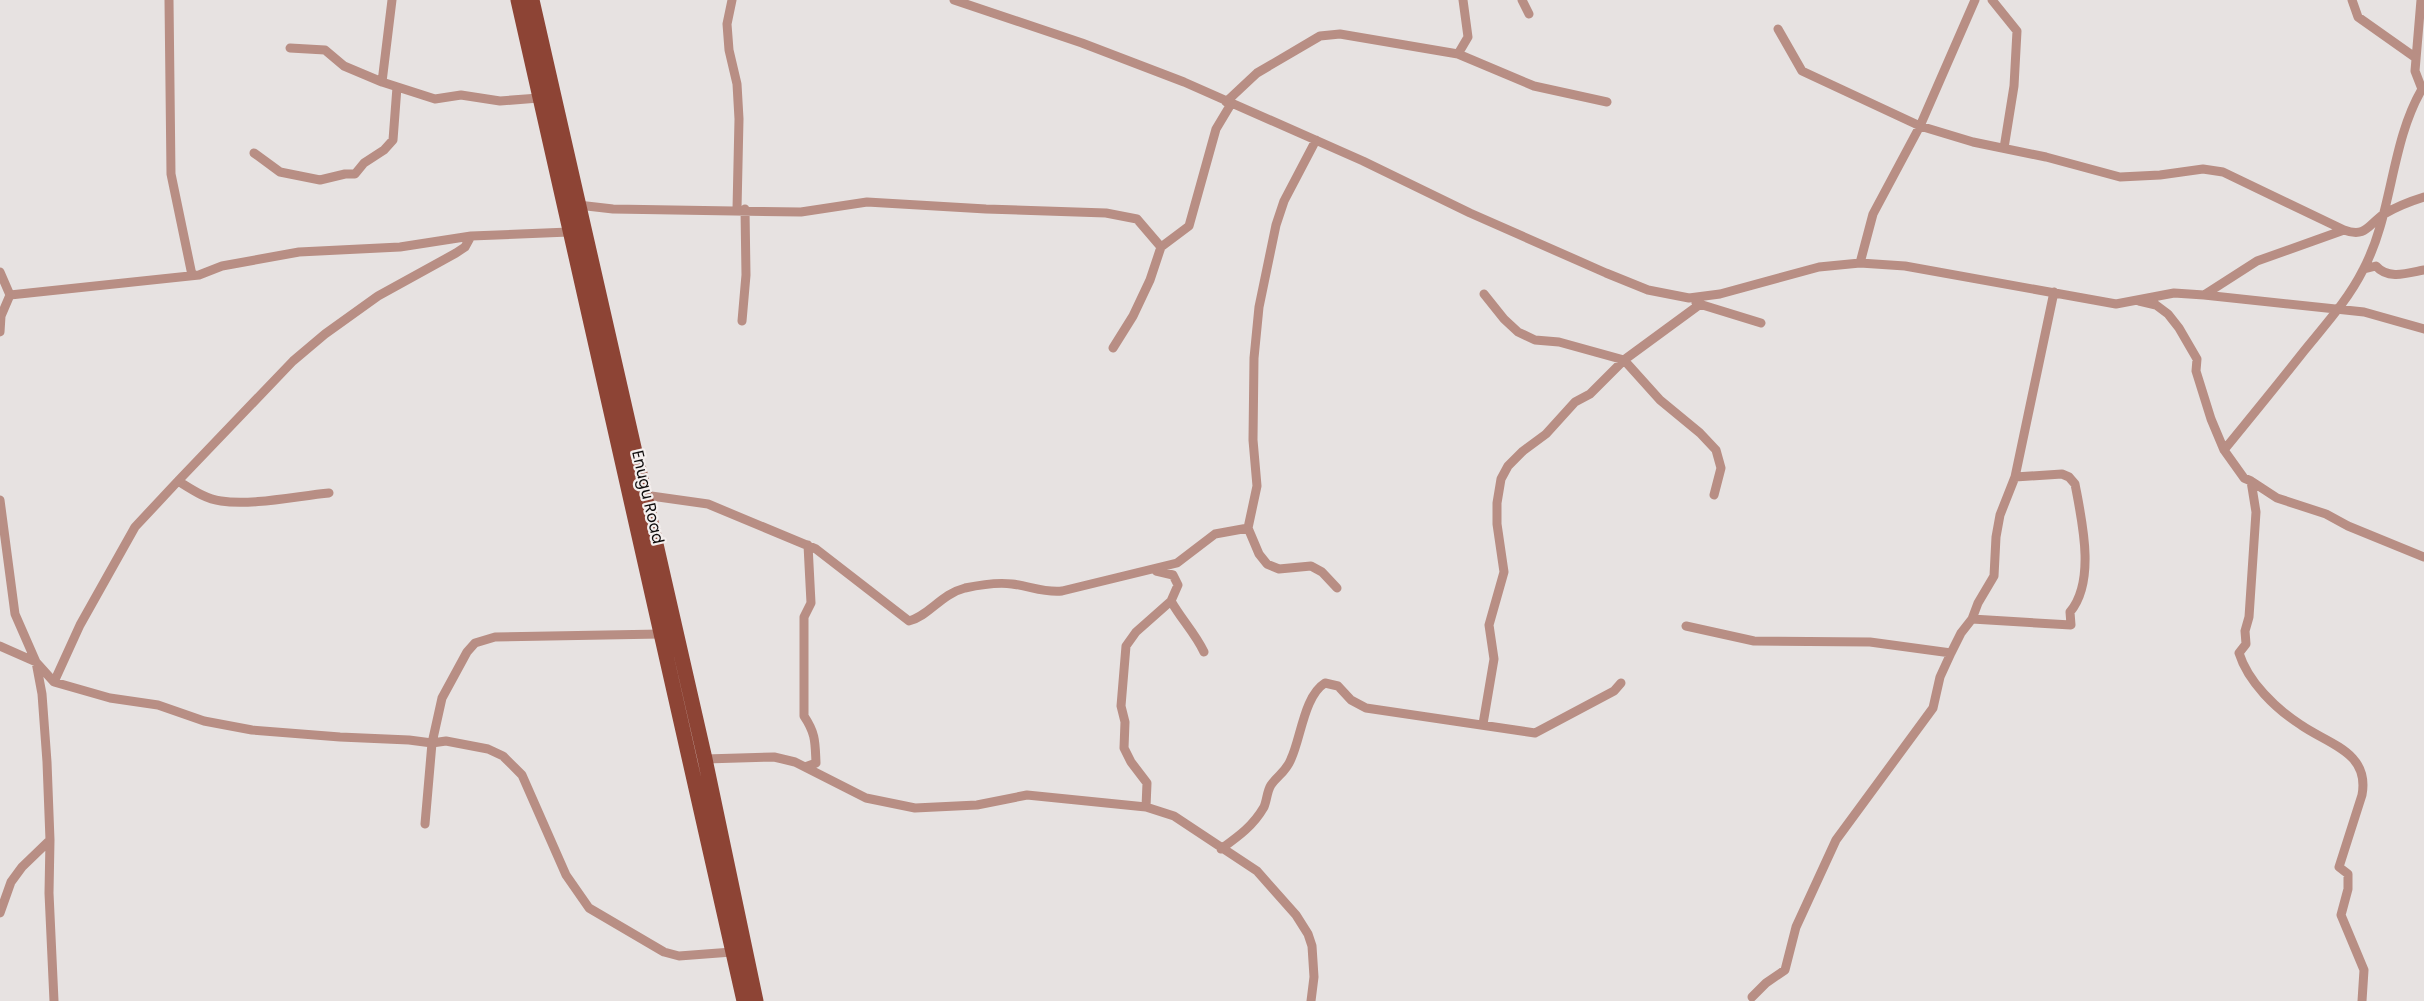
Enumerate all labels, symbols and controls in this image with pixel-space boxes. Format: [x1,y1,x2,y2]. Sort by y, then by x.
street label: Enugu Road [626,448,670,546]

